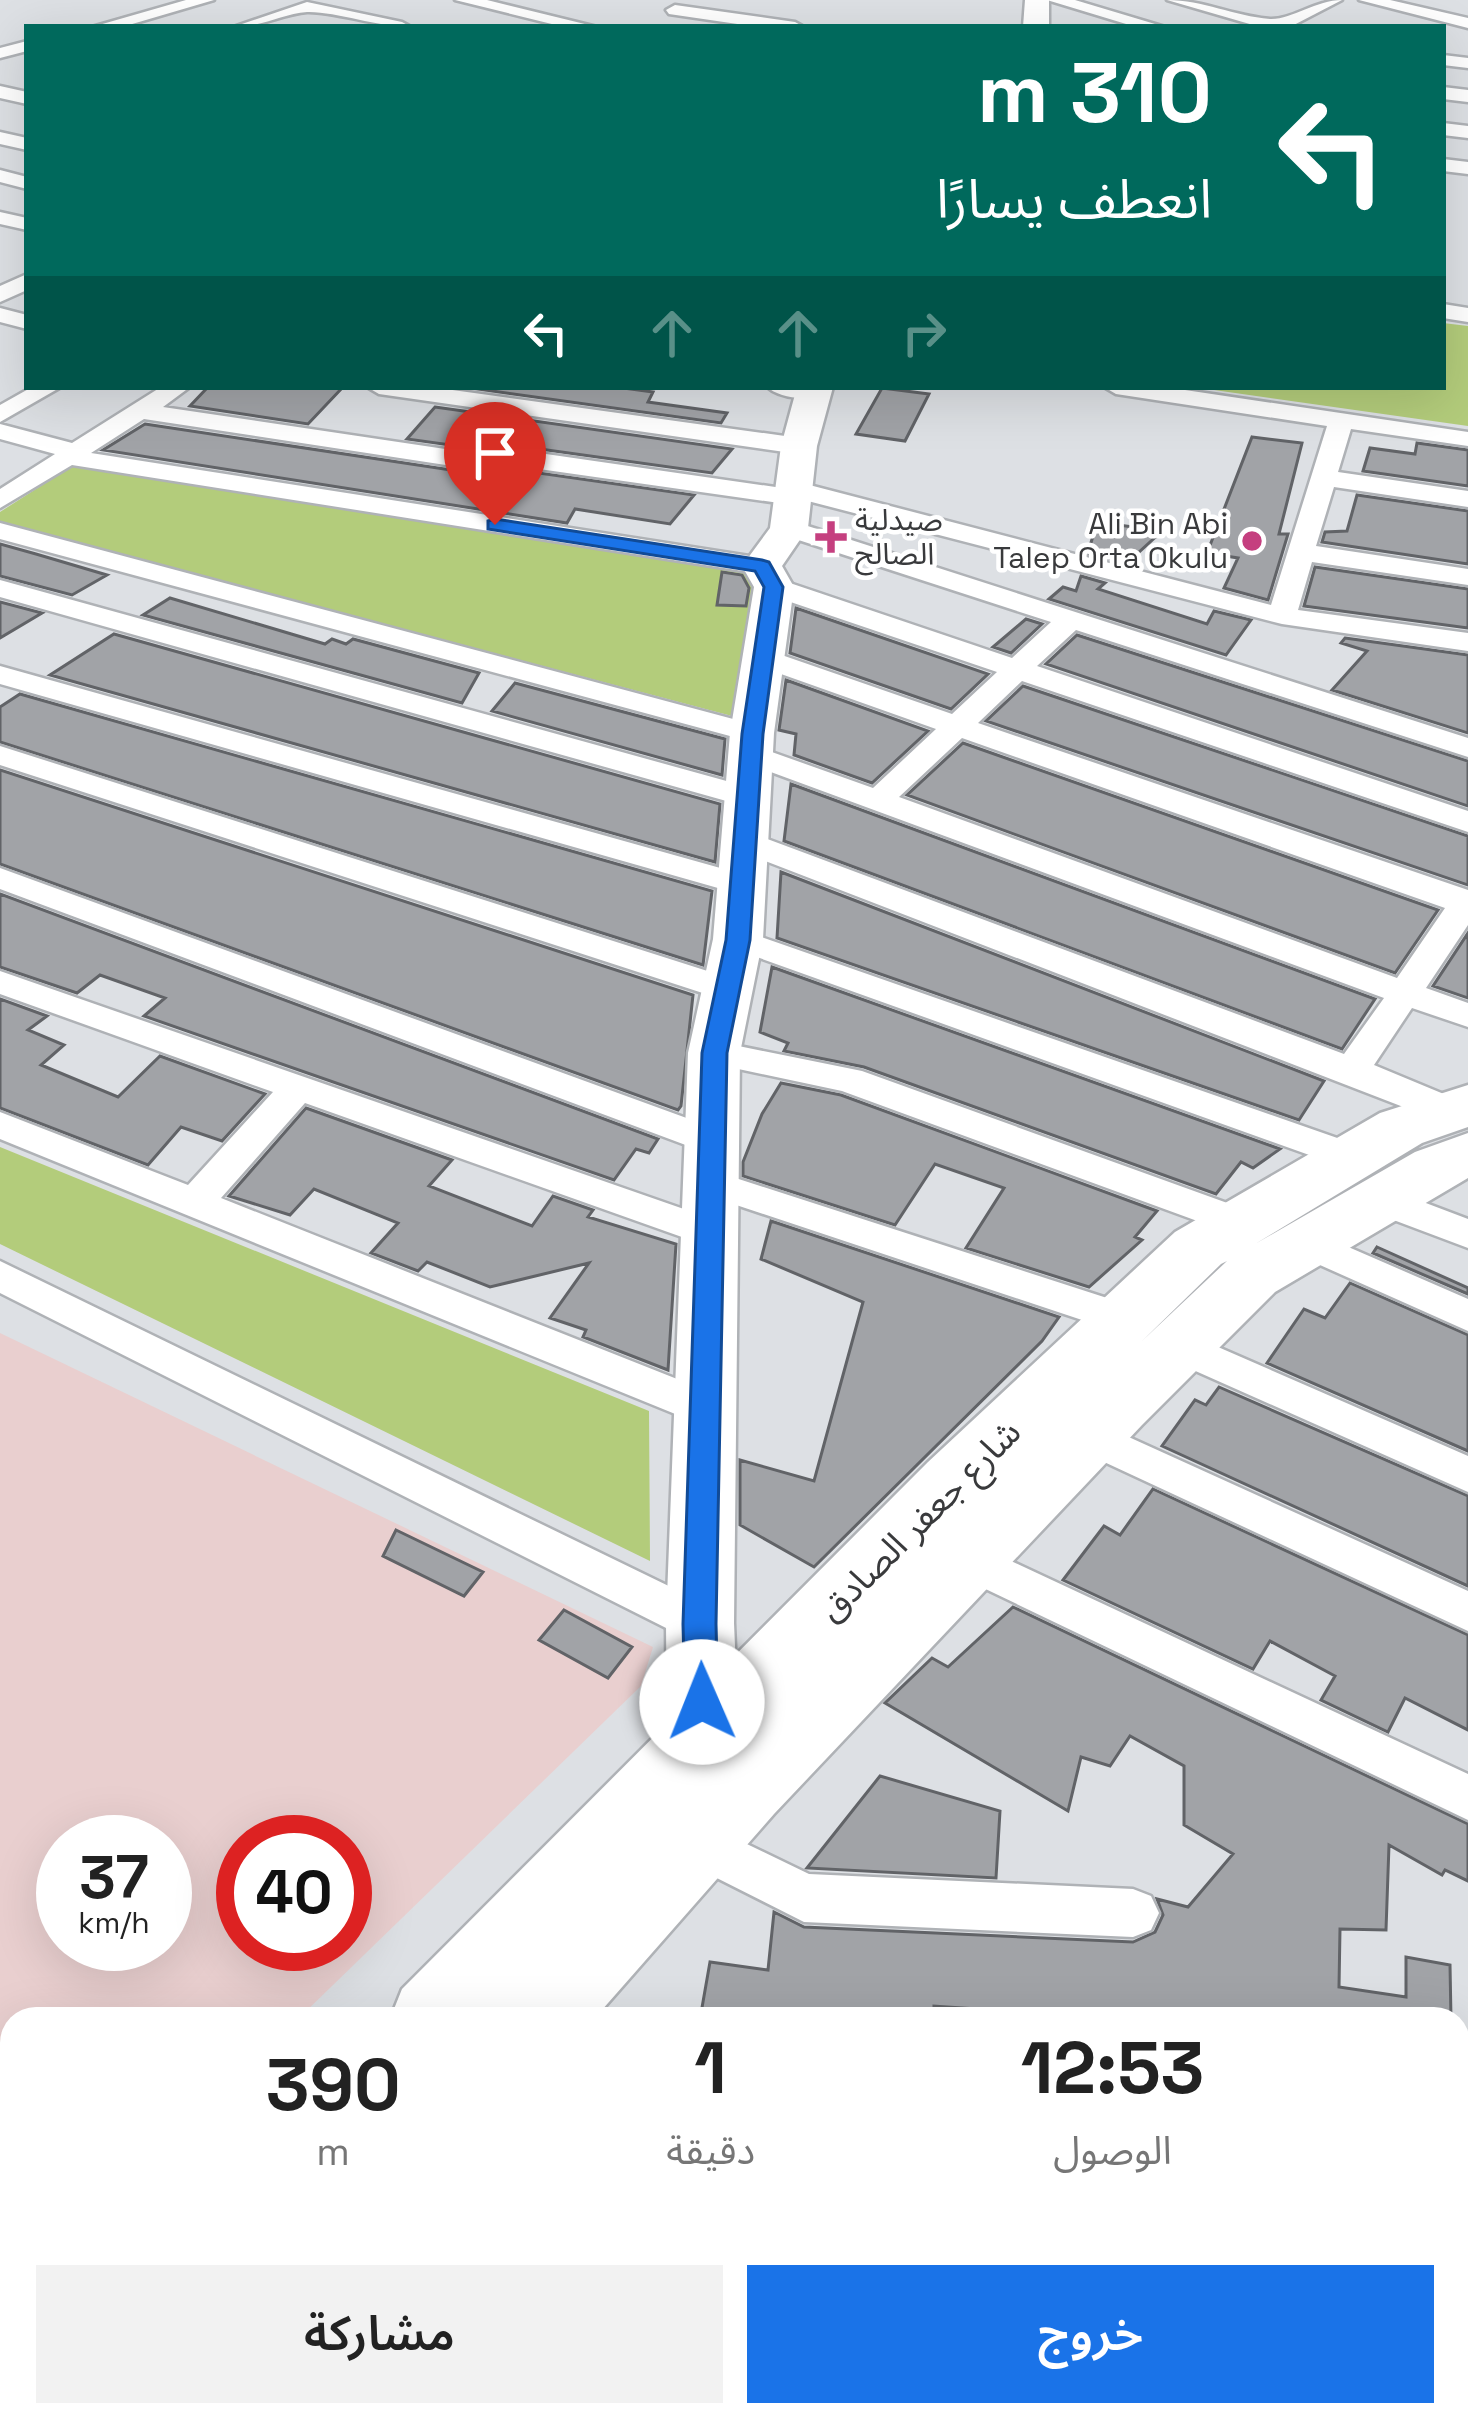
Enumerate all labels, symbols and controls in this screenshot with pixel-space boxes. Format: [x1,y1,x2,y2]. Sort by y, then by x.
text: 310 m [977,39,1212,147]
icon: left [1254,72,1410,228]
text: انعطف يسارًا [936,165,1212,234]
icon: left [513,300,579,366]
icon: ahead [639,300,705,366]
icon: ahead [765,300,831,366]
icon: right [891,300,957,366]
pin [444,402,546,525]
icon: arrive [462,420,528,486]
place label: صيدلية الصالح [855,500,943,576]
place label: Ali Bin Abi Talep Orta Okulu [993,504,1228,577]
marker: صيدلية الصالح [818,524,844,550]
marker: Ali Bin Abi Talep Orta Okulu [1239,528,1265,554]
street label: شارع جعفر الصادق [809,1410,1033,1634]
position arrow [639,1639,765,1765]
speed limit sign: 40 [216,1815,372,1971]
text: 37 [79,1839,149,1916]
text: km/h [78,1903,150,1942]
text: 1 [694,2022,727,2114]
text: 12:53 [1021,2022,1204,2114]
text: 390 [266,2039,401,2131]
text: دقيقة [666,2126,755,2175]
text: الوصول [1053,2126,1172,2175]
text: m [316,2127,350,2176]
button: مشاركة [36,2265,723,2403]
button: خروج [747,2265,1434,2403]

